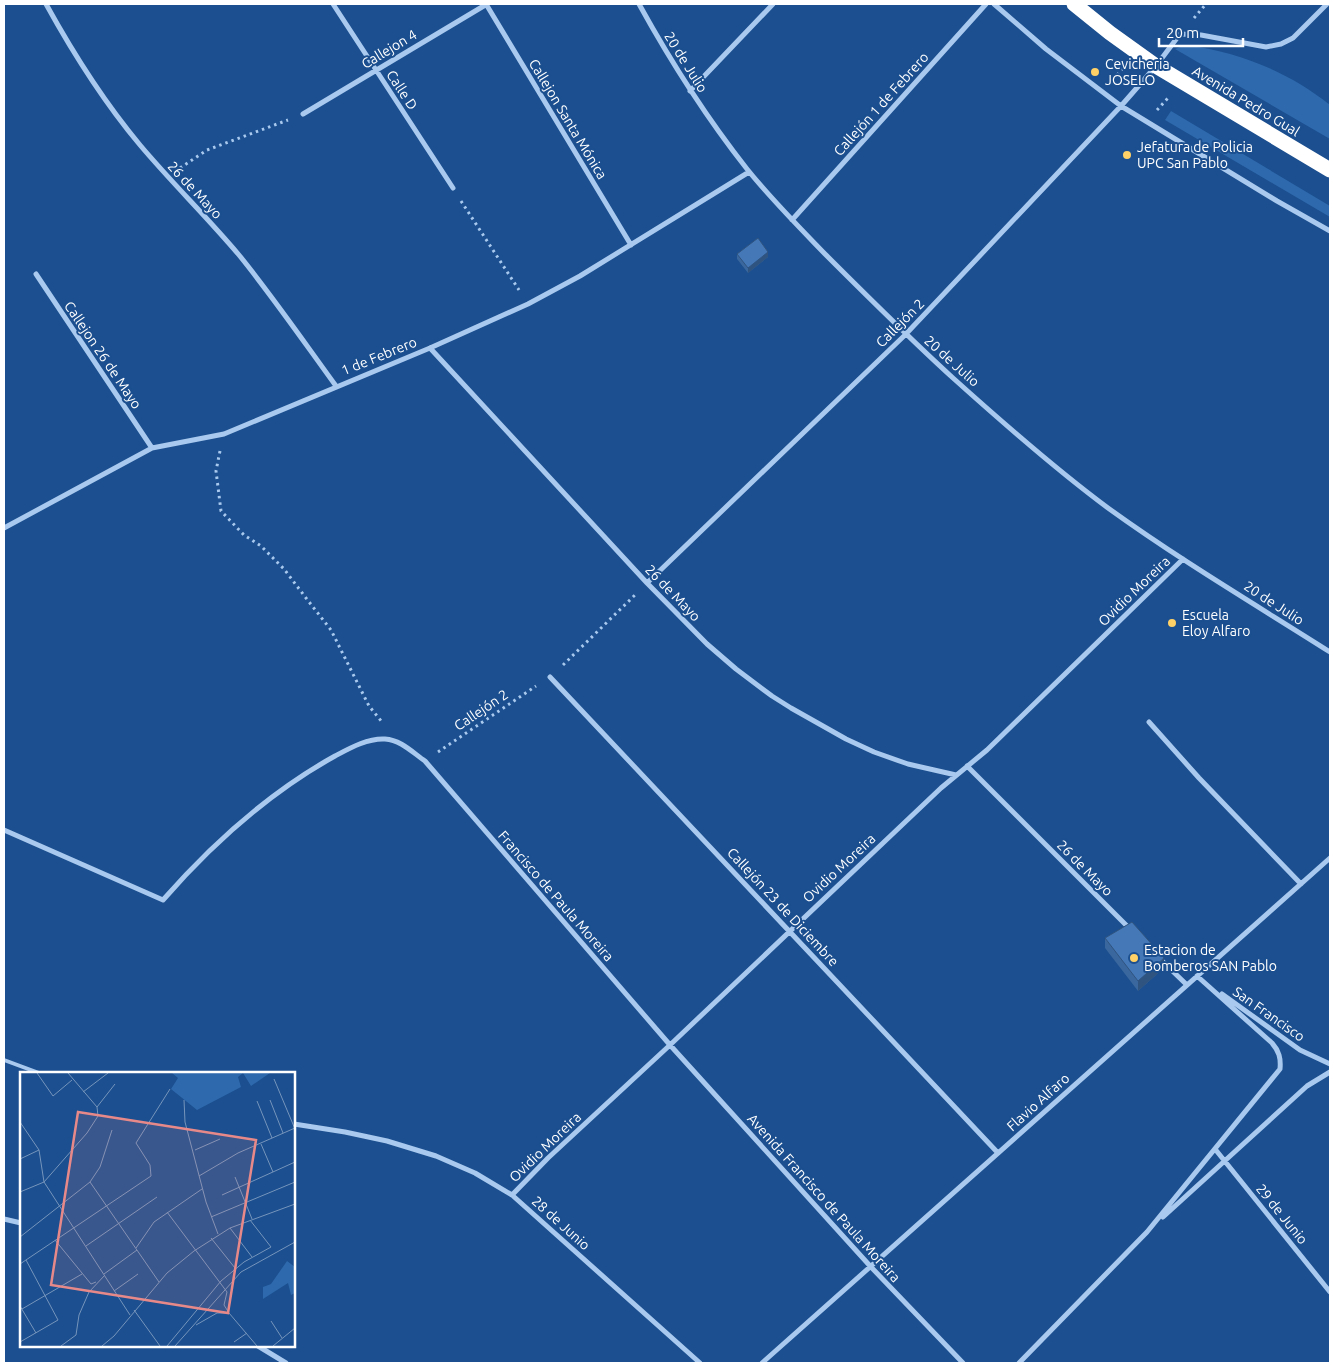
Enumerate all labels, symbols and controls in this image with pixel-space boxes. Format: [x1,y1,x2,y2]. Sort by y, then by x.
scale bar [1159,15,1243,47]
text: 20 m [1166,24,1199,41]
street label: Callejon 4 [359,26,420,72]
street label: 20 de Julio [661,29,711,95]
street label: Callejón 1 de Febrero [830,49,932,159]
street label: Callejon Santa Mónica [526,56,610,182]
place label: Cevicheria JOSELO [1105,56,1170,88]
street label: Avenida Pedro Gual [1189,63,1303,140]
marker: Cevicheria JOSELO [1089,66,1101,78]
street label: Calle D [383,67,421,113]
place label: Jefatura de Policia UPC San Pablo [1137,139,1253,171]
marker: Jefatura de Policia UPC San Pablo [1121,149,1133,161]
street label: 26 de Mayo [164,158,226,222]
street label: Callejón 2 [873,296,927,350]
street label: Callejon 26 de Mayo [61,298,145,412]
street label: 20 de Julio [921,332,983,390]
street label: 1 de Febrero [339,334,419,378]
street label: Ovidio Moreira [1095,553,1173,629]
street label: 26 de Mayo [642,561,704,625]
street label: 20 de Julio [1241,578,1307,628]
place label: Escuela Eloy Alfaro [1182,607,1250,639]
marker: Escuela Eloy Alfaro [1166,617,1178,629]
street label: Callejón 2 [451,686,511,734]
street label: Francisco de Paula Moreira [495,828,617,964]
street label: Ovidio Moreira [799,830,879,906]
street label: 26 de Mayo [1054,837,1116,899]
street label: Callejón 23 de Diciembre [724,844,842,970]
place label: Estacion de Bomberos SAN Pablo [1144,942,1277,974]
marker: Estacion de Bomberos SAN Pablo [1128,952,1140,964]
street label: San Francisco [1230,983,1308,1045]
street label: Flavio Alfaro [1003,1070,1073,1134]
inset map [20,1072,295,1347]
street label: Ovidio Moreira [506,1109,584,1185]
street label: Avenida Francisco de Paula Moreira [744,1111,904,1285]
street label: 29 de Junio [1253,1181,1311,1247]
street label: 28 de Junio [529,1193,593,1253]

